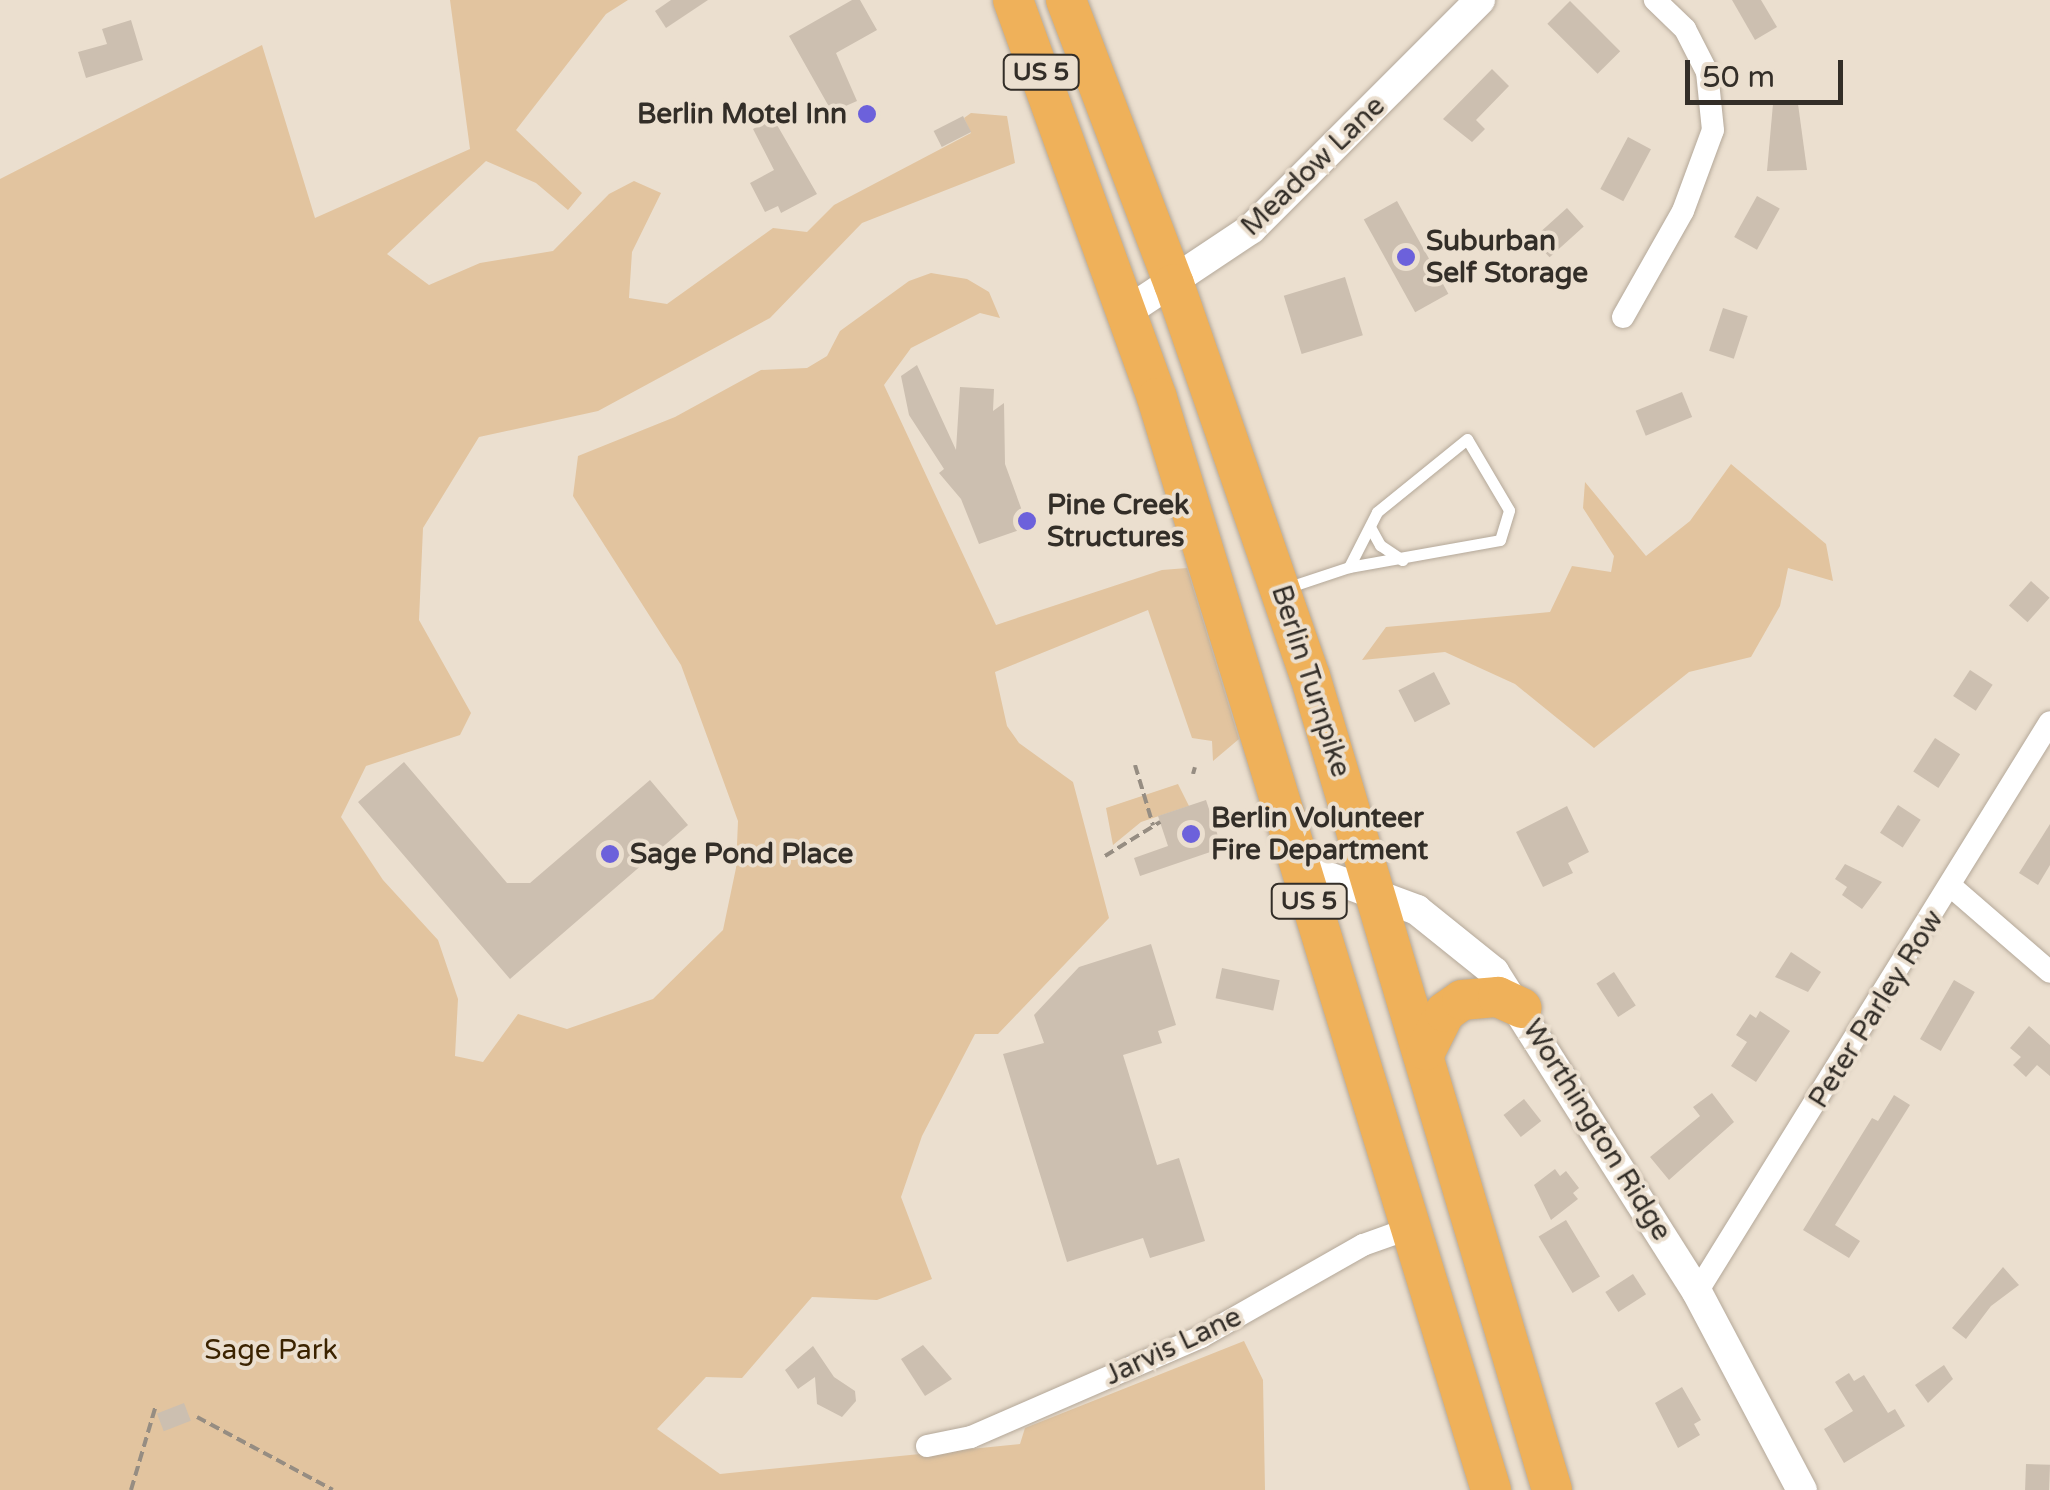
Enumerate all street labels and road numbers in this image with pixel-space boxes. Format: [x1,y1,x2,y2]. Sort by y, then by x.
road number: US 5 [1001,52,1081,92]
street label: Meadow Lane [1234,89,1392,243]
street label: Berlin Turnpike [1264,581,1358,781]
road number: US 5 [1269,881,1349,921]
street label: Peter Parley Row [1802,904,1950,1114]
street label: Worthington Ridge [1515,1013,1679,1247]
street label: Jarvis Lane [1099,1300,1247,1392]

